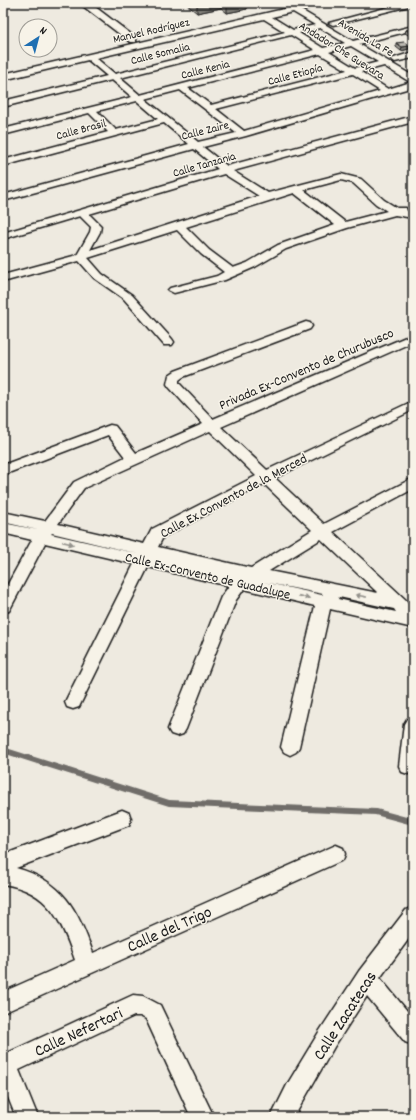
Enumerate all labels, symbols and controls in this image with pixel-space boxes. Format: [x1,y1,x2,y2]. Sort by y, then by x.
street label: Manuel Rodríguez [111,14,192,49]
street label: Avenida La Fe [334,15,396,62]
north arrow [18,18,58,58]
street label: Andador Che Guevara [295,18,388,85]
text: N [36,23,50,40]
street label: Calle Somalia [129,39,192,70]
street label: Calle Kenia [179,56,232,85]
street label: Calle Etiopía [266,60,325,91]
street label: Calle Brasil [54,116,108,145]
street label: Calle Zaire [180,117,231,146]
street label: Calle Tanzania [171,148,238,183]
street label: Privada Ex-Convento de Churubusco [216,324,397,416]
street label: Calle Ex Convento de la Merced [157,449,311,544]
one-way arrow [62,541,74,547]
street label: Calle Ex-Convento de Guadalupe [123,548,292,606]
one-way arrow [355,593,367,599]
one-way arrow [298,595,310,601]
street label: Calle del Trigo [124,901,216,960]
street label: Calle Zacatecas [309,967,384,1066]
street label: Calle Nefertari [31,1003,127,1065]

